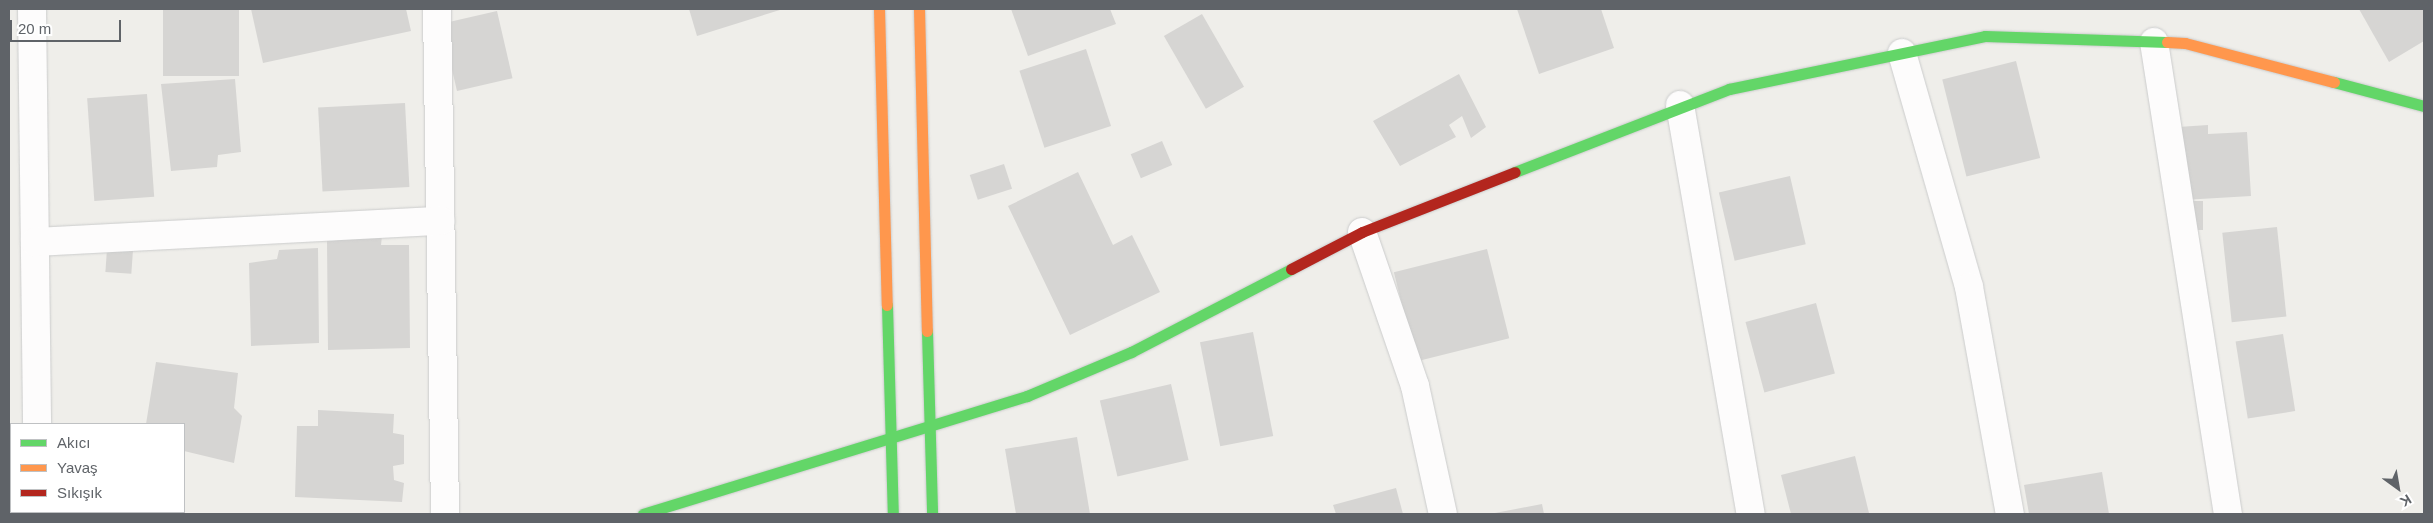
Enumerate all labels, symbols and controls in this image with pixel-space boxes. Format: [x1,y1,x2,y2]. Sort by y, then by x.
scale bar [12,10,124,42]
text: 20 m [18,20,51,37]
legend [10,423,185,513]
text: Akıcı [57,434,90,451]
text: Yavaş [57,459,98,476]
north arrow [2373,463,2423,513]
text: Sıkışık [57,484,102,501]
text: K [2397,491,2414,510]

